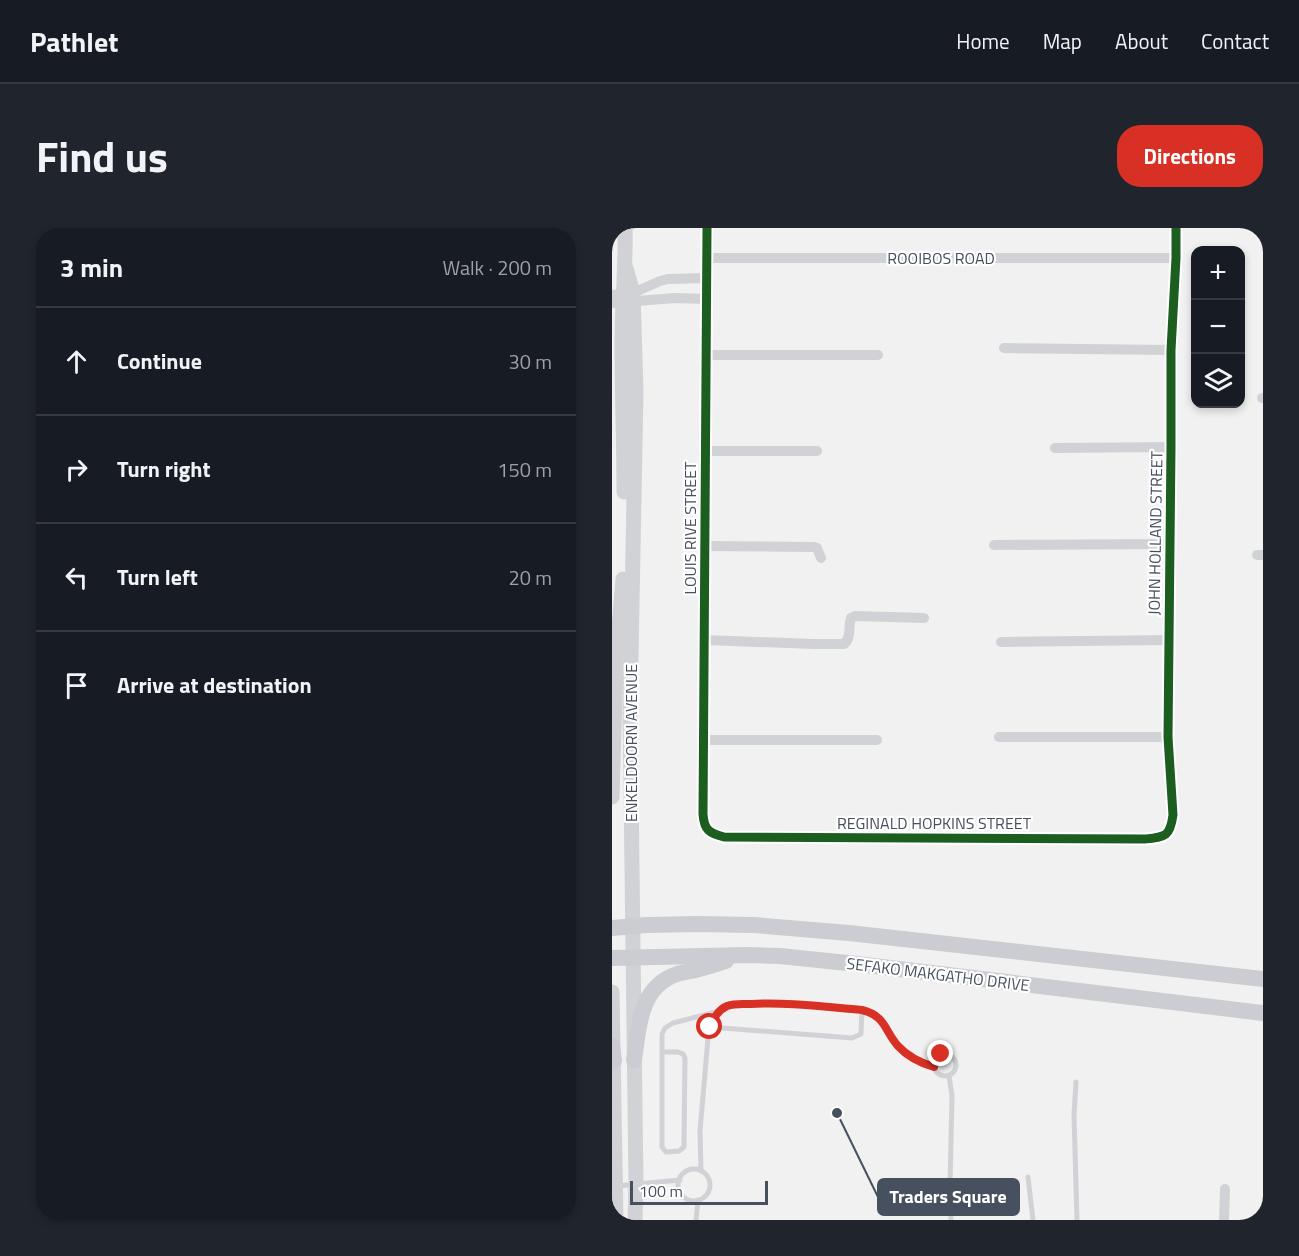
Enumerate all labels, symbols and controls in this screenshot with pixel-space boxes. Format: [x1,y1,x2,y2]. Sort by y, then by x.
text: Pathlet [30,20,118,63]
text: Home [956,25,1010,57]
text: Map [1043,25,1082,57]
text: About [1115,25,1168,57]
text: Contact [1201,25,1269,57]
text: Find us [36,124,168,188]
button: Directions [1117,125,1263,187]
street label: ROOIBOS ROAD [887,246,995,270]
map controls [1191,246,1245,408]
button: + [1191,246,1245,300]
text: 3 min [60,248,123,287]
text: Walk · 200 m [443,252,552,283]
button: − [1191,300,1245,354]
text: Continue [117,344,202,378]
icon: ahead [60,345,93,378]
text: 30 m [508,346,552,377]
button: layers [1191,354,1245,408]
street label: JOHN HOLLAND STREET [1142,450,1168,615]
text: Turn right [117,452,211,486]
icon: right [60,453,93,486]
text: 150 m [497,454,552,485]
street label: LOUIS RIVE STREET [678,461,702,594]
text: Turn left [117,560,198,594]
icon: left [60,561,93,594]
text: 20 m [508,562,552,593]
street label: ENKELDOORN AVENUE [619,664,643,822]
text: Arrive at destination [117,668,312,702]
icon: arrive [60,669,93,702]
street label: REGINALD HOPKINS STREET [837,811,1032,835]
street label: SEFAKO MAKGATHO DRIVE [845,951,1031,997]
route start [696,1013,722,1039]
route end [927,1040,953,1066]
scale bar [630,1178,768,1206]
text: 100 m [639,1179,683,1203]
callout: Traders Square [878,1179,1019,1215]
text: Traders Square [889,1183,1007,1210]

